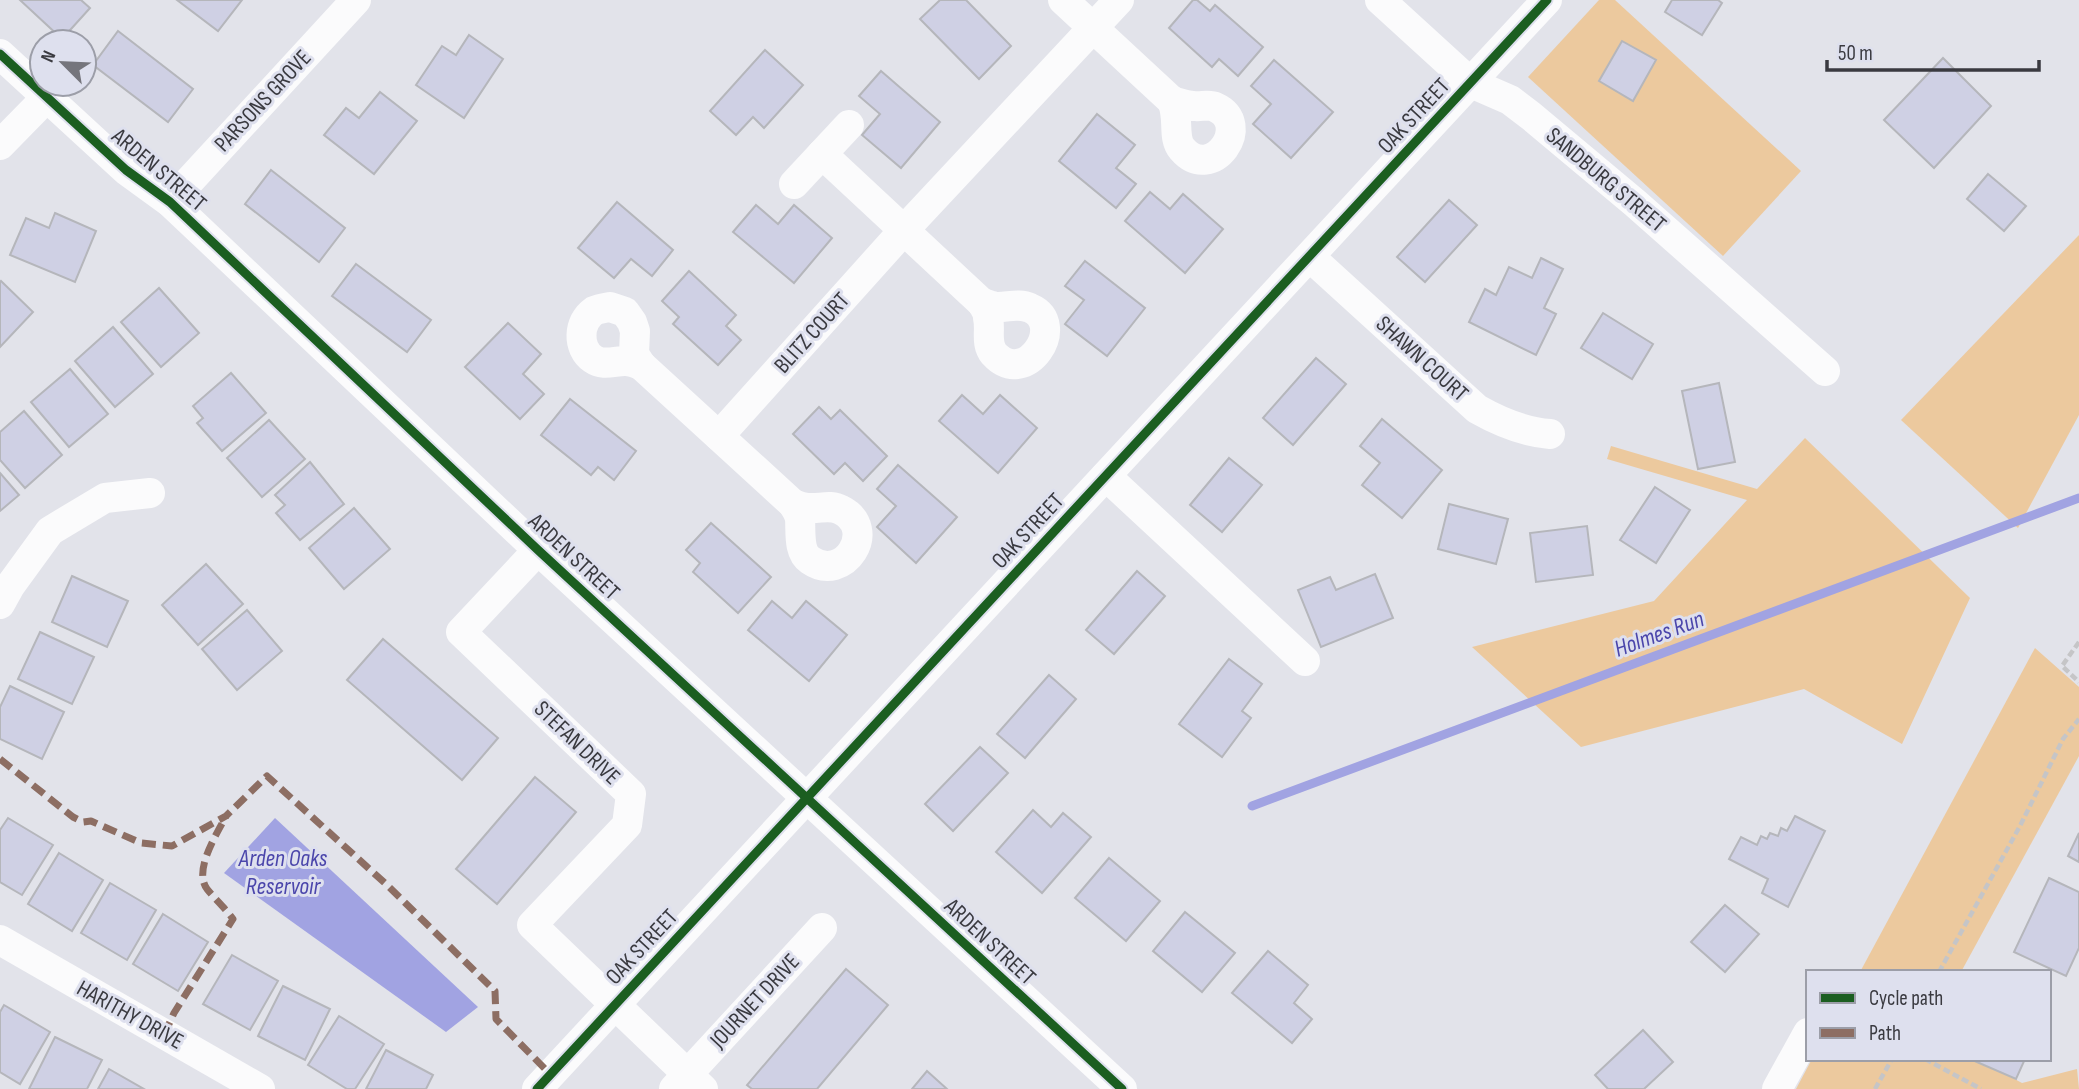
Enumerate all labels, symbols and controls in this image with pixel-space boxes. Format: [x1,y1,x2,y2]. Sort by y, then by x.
north arrow [28,28,98,98]
scale bar [1827,28,2039,72]
text: 50 m [1838,41,1873,66]
street label: PARSONS GROVE [209,44,317,158]
text: N [36,47,61,66]
street label: OAK STREET [1372,72,1456,160]
street label: ARDEN STREET [105,122,212,218]
street label: SANDBURG STREET [1540,122,1672,238]
street label: BLITZ COURT [768,287,856,379]
street label: SHAWN COURT [1370,310,1474,408]
street label: OAK STREET [986,487,1070,575]
street label: ARDEN STREET [522,507,625,606]
water label: Holmes Run [1610,604,1708,664]
street label: STEFAN DRIVE [528,695,626,791]
water label: Arden Oaks Reservoir [238,844,328,901]
street label: ARDEN STREET [938,892,1041,991]
street label: OAK STREET [600,903,684,991]
street label: JOURNET DRIVE [704,948,806,1055]
legend [1806,970,2051,1061]
street label: HARITHY DRIVE [72,974,188,1056]
text: Cycle path [1869,986,1943,1011]
text: Path [1869,1021,1901,1046]

